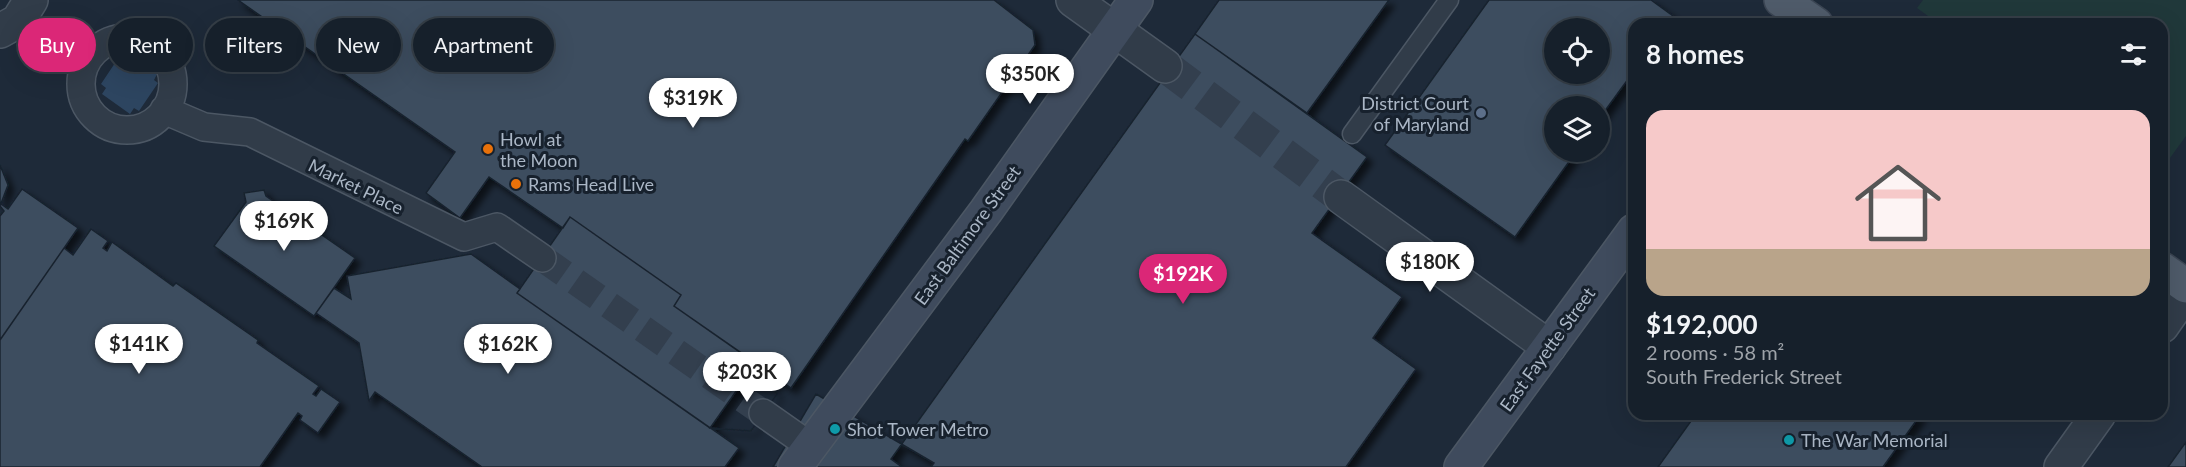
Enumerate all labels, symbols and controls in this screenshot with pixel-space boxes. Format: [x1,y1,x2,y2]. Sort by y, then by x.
chip: Buy [18,18,96,72]
chip: Rent [108,18,193,72]
chip: Filters [205,18,304,72]
chip: New [316,18,401,72]
chip: Apartment [413,18,554,72]
map controls [1544,18,1610,162]
button: locate [1544,18,1610,84]
text: 8 homes [1646,38,1744,70]
icon: filters [2117,38,2150,71]
pin: $350K [988,54,1072,105]
text: $350K [1000,61,1060,85]
pin: $319K [651,78,735,129]
text: $319K [663,85,723,109]
place label: District Court of Maryland [1361,92,1470,135]
button: layers [1544,96,1610,162]
marker: District Court of Maryland [1474,106,1488,120]
place label: Howl at the Moon [500,128,578,171]
marker: Howl at the Moon [481,142,495,156]
icon: home [1844,149,1952,257]
street label: Market Place [305,154,407,218]
street label: East Baltimore Street [909,161,1025,309]
place label: Rams Head Live [528,173,654,195]
marker: Rams Head Live [509,177,523,191]
pin: $169K [242,201,326,252]
text: $169K [254,208,314,232]
pin: $180K [1388,242,1472,293]
text: $180K [1400,249,1460,273]
pin: $192K [1141,254,1225,305]
text: $192K [1153,261,1213,285]
street label: East Fayette Street [1495,282,1600,415]
text: $192,000 [1646,308,1758,340]
pin: $141K [97,324,181,375]
pin: $162K [466,324,550,375]
text: $141K [109,331,169,355]
text: $162K [478,331,538,355]
text: 2 rooms · 58 m² [1646,340,1784,364]
pin: $203K [705,352,789,403]
text: $203K [717,359,777,383]
text: South Frederick Street [1646,364,1842,388]
place label: Shot Tower Metro [847,418,989,440]
marker: Shot Tower Metro [828,422,842,436]
place label: The War Memorial [1801,429,1948,451]
marker: The War Memorial [1782,433,1796,447]

